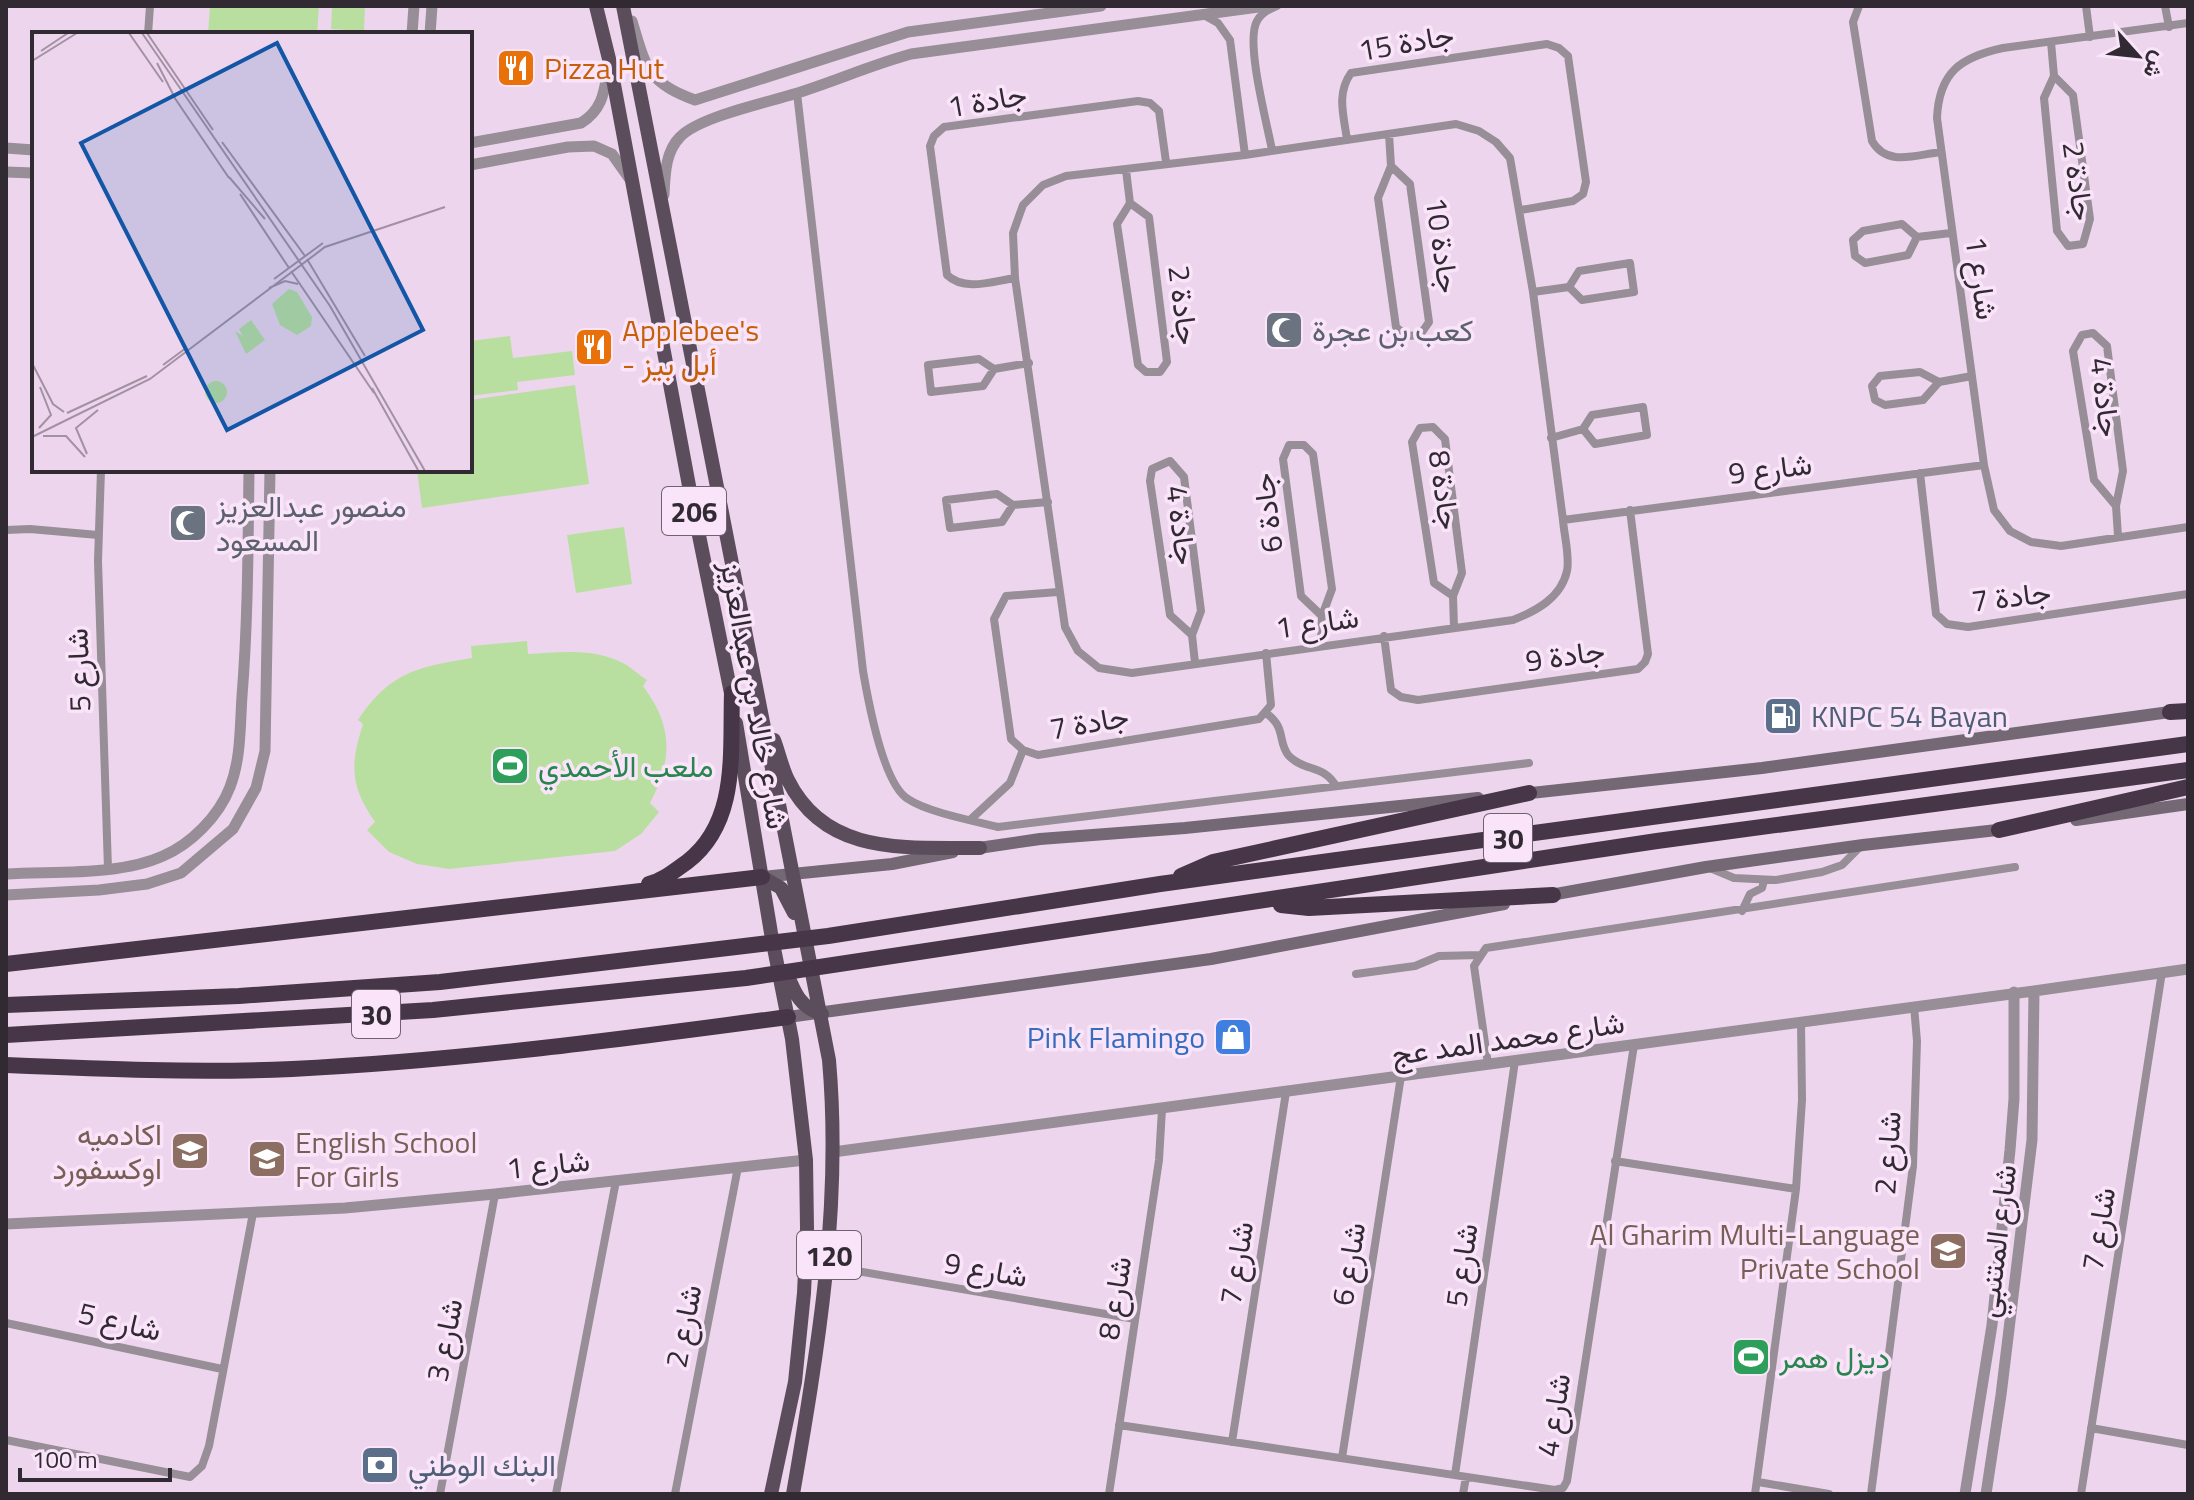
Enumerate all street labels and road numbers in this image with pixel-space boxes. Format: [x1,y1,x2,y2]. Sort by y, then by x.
street label: جادة 15 [1354,11,1458,73]
street label: جادة 1 [944,70,1030,130]
street label: جادة 2 [2051,138,2107,224]
street label: جادة 10 [1414,194,1472,296]
street label: شارع 1 [1953,233,2011,323]
street label: جادة 2 [1156,263,1212,347]
street label: جادة 4 [2078,355,2134,439]
street label: شارع 9 [1726,440,1814,496]
street label: جادة 8 [1417,447,1473,533]
street label: جادة 6 [1239,471,1295,555]
street label: جادة 4 [1154,483,1210,567]
road number: 206 [662,487,726,535]
street label: شارع خالد بن عبدالعزيز [709,556,801,833]
street label: جادة 7 [1969,568,2053,624]
street label: شارع 1 [1272,593,1362,651]
street label: شارع 5 [54,627,102,713]
street label: جادة 9 [1522,627,1608,683]
street label: جادة 7 [1046,692,1132,752]
road number: 30 [1484,814,1532,862]
road number: 30 [352,990,400,1038]
street label: شارع محمد المد عج [1389,999,1627,1077]
street label: شارع 2 [1861,1110,1913,1196]
street label: شارع 1 [504,1137,592,1191]
street label: شارع المتنبي [1964,1162,2030,1320]
street label: شارع 7 [2069,1184,2127,1274]
street label: شارع 7 [1207,1218,1265,1308]
street label: شارع 6 [1319,1219,1377,1309]
street label: شارع 5 [1432,1220,1490,1310]
road number: 120 [797,1231,861,1279]
street label: شارع 9 [941,1239,1031,1299]
street label: شارع 8 [1085,1253,1143,1343]
street label: شارع 2 [652,1281,714,1371]
street label: شارع 5 [74,1289,166,1353]
street label: شارع 3 [413,1295,475,1385]
street label: شارع 4 [1524,1370,1582,1460]

